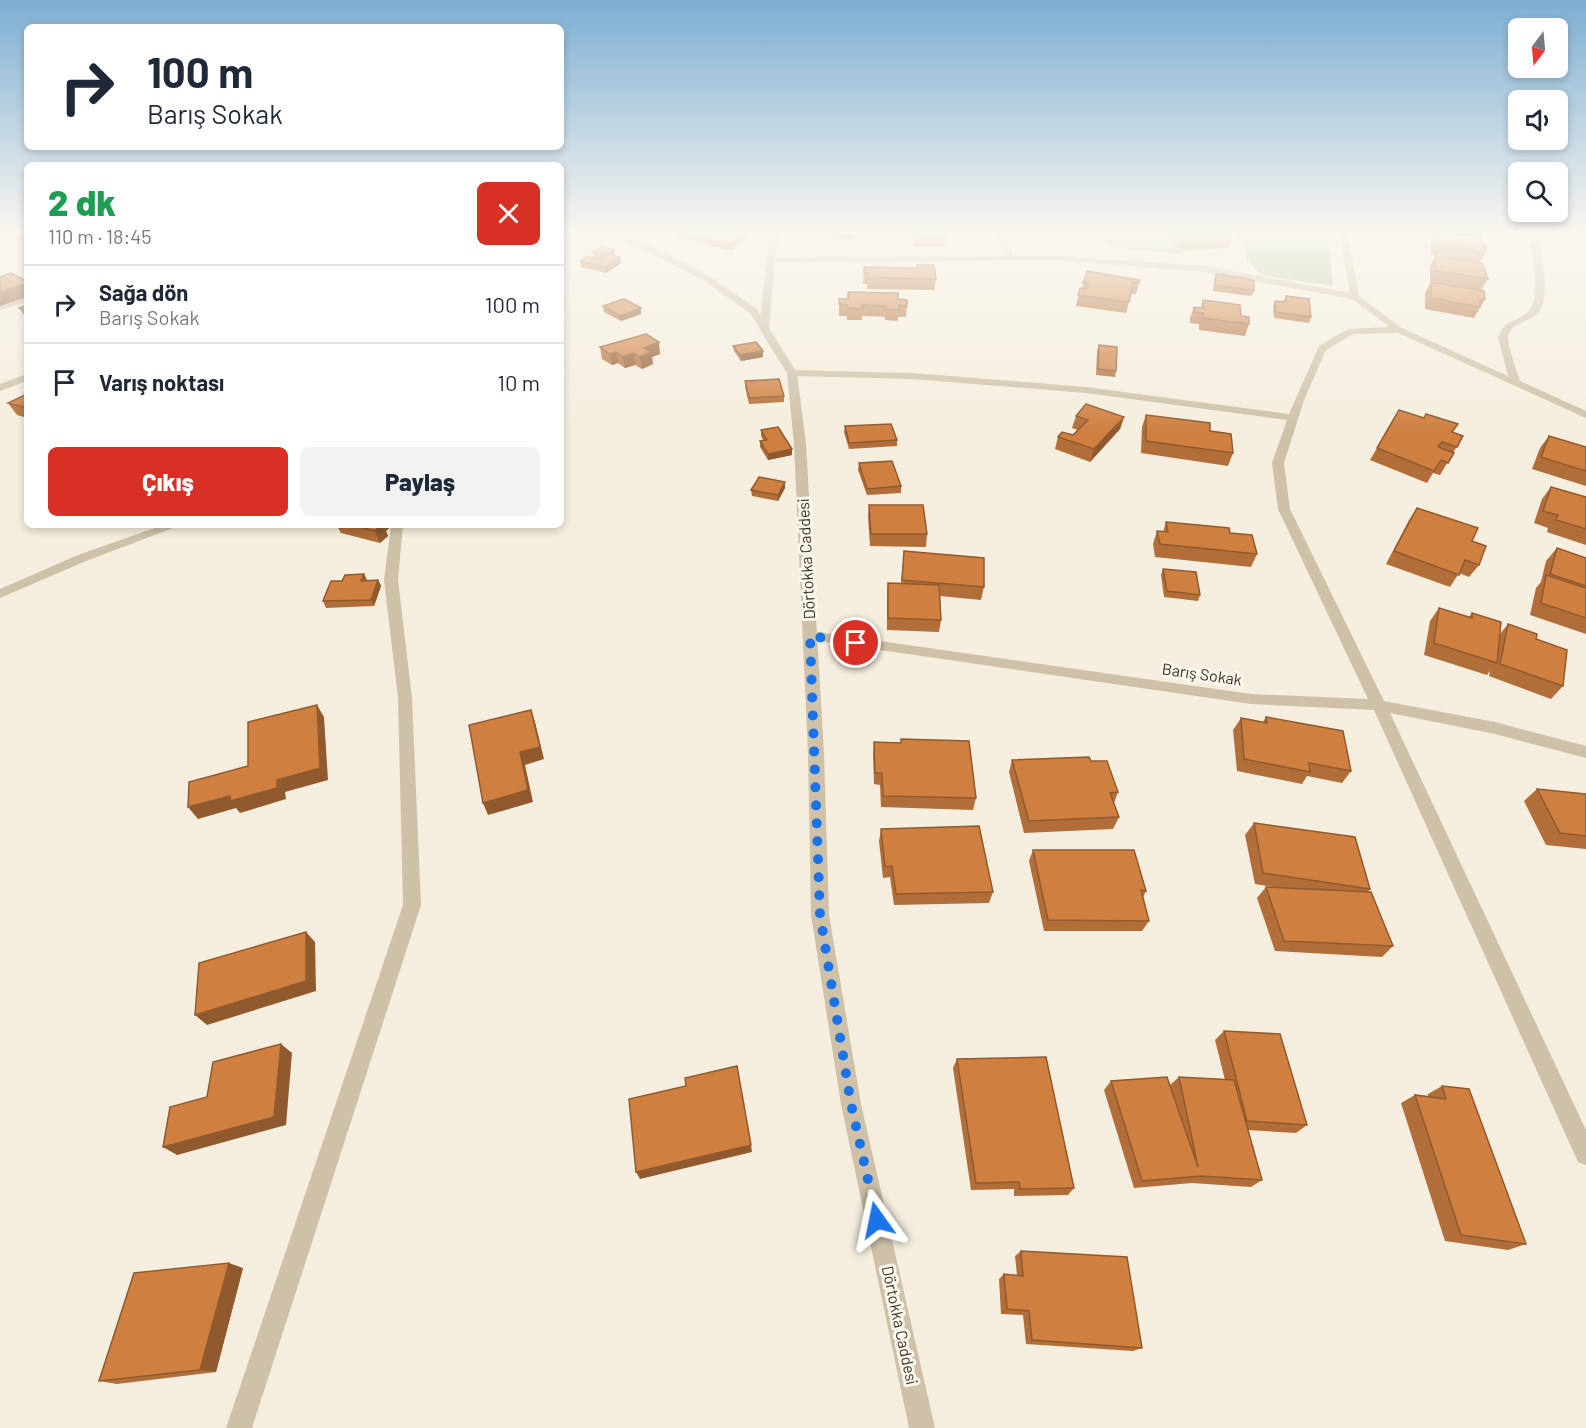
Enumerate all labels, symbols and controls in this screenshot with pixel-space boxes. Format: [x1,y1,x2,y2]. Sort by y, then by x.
north arrow [1508,18,1568,78]
map controls [1508,18,1568,222]
text: 100 m [147,46,253,96]
icon: right [48,48,126,126]
button: sound [1508,90,1568,150]
text: Barış Sokak [147,97,283,129]
button: search [1508,162,1568,222]
text: 2 dk [48,180,116,223]
button: close [477,182,540,245]
text: 110 m · 18:45 [48,224,152,248]
text: Sağa dön [99,279,188,305]
icon: right [48,288,81,321]
text: 100 m [485,291,540,317]
text: Barış Sokak [99,305,200,329]
icon: arrive [48,366,81,399]
text: Varış noktası [99,369,224,395]
text: 10 m [497,369,540,395]
button: Çıkış [48,447,288,516]
button: Paylaş [300,447,540,516]
street label: Dörtokka Caddesi [793,498,818,620]
pin [830,617,881,668]
icon: arrive [839,626,872,659]
street label: Barış Sokak [1161,659,1243,689]
position arrow [845,1188,909,1252]
street label: Dörtokka Caddesi [879,1264,922,1386]

